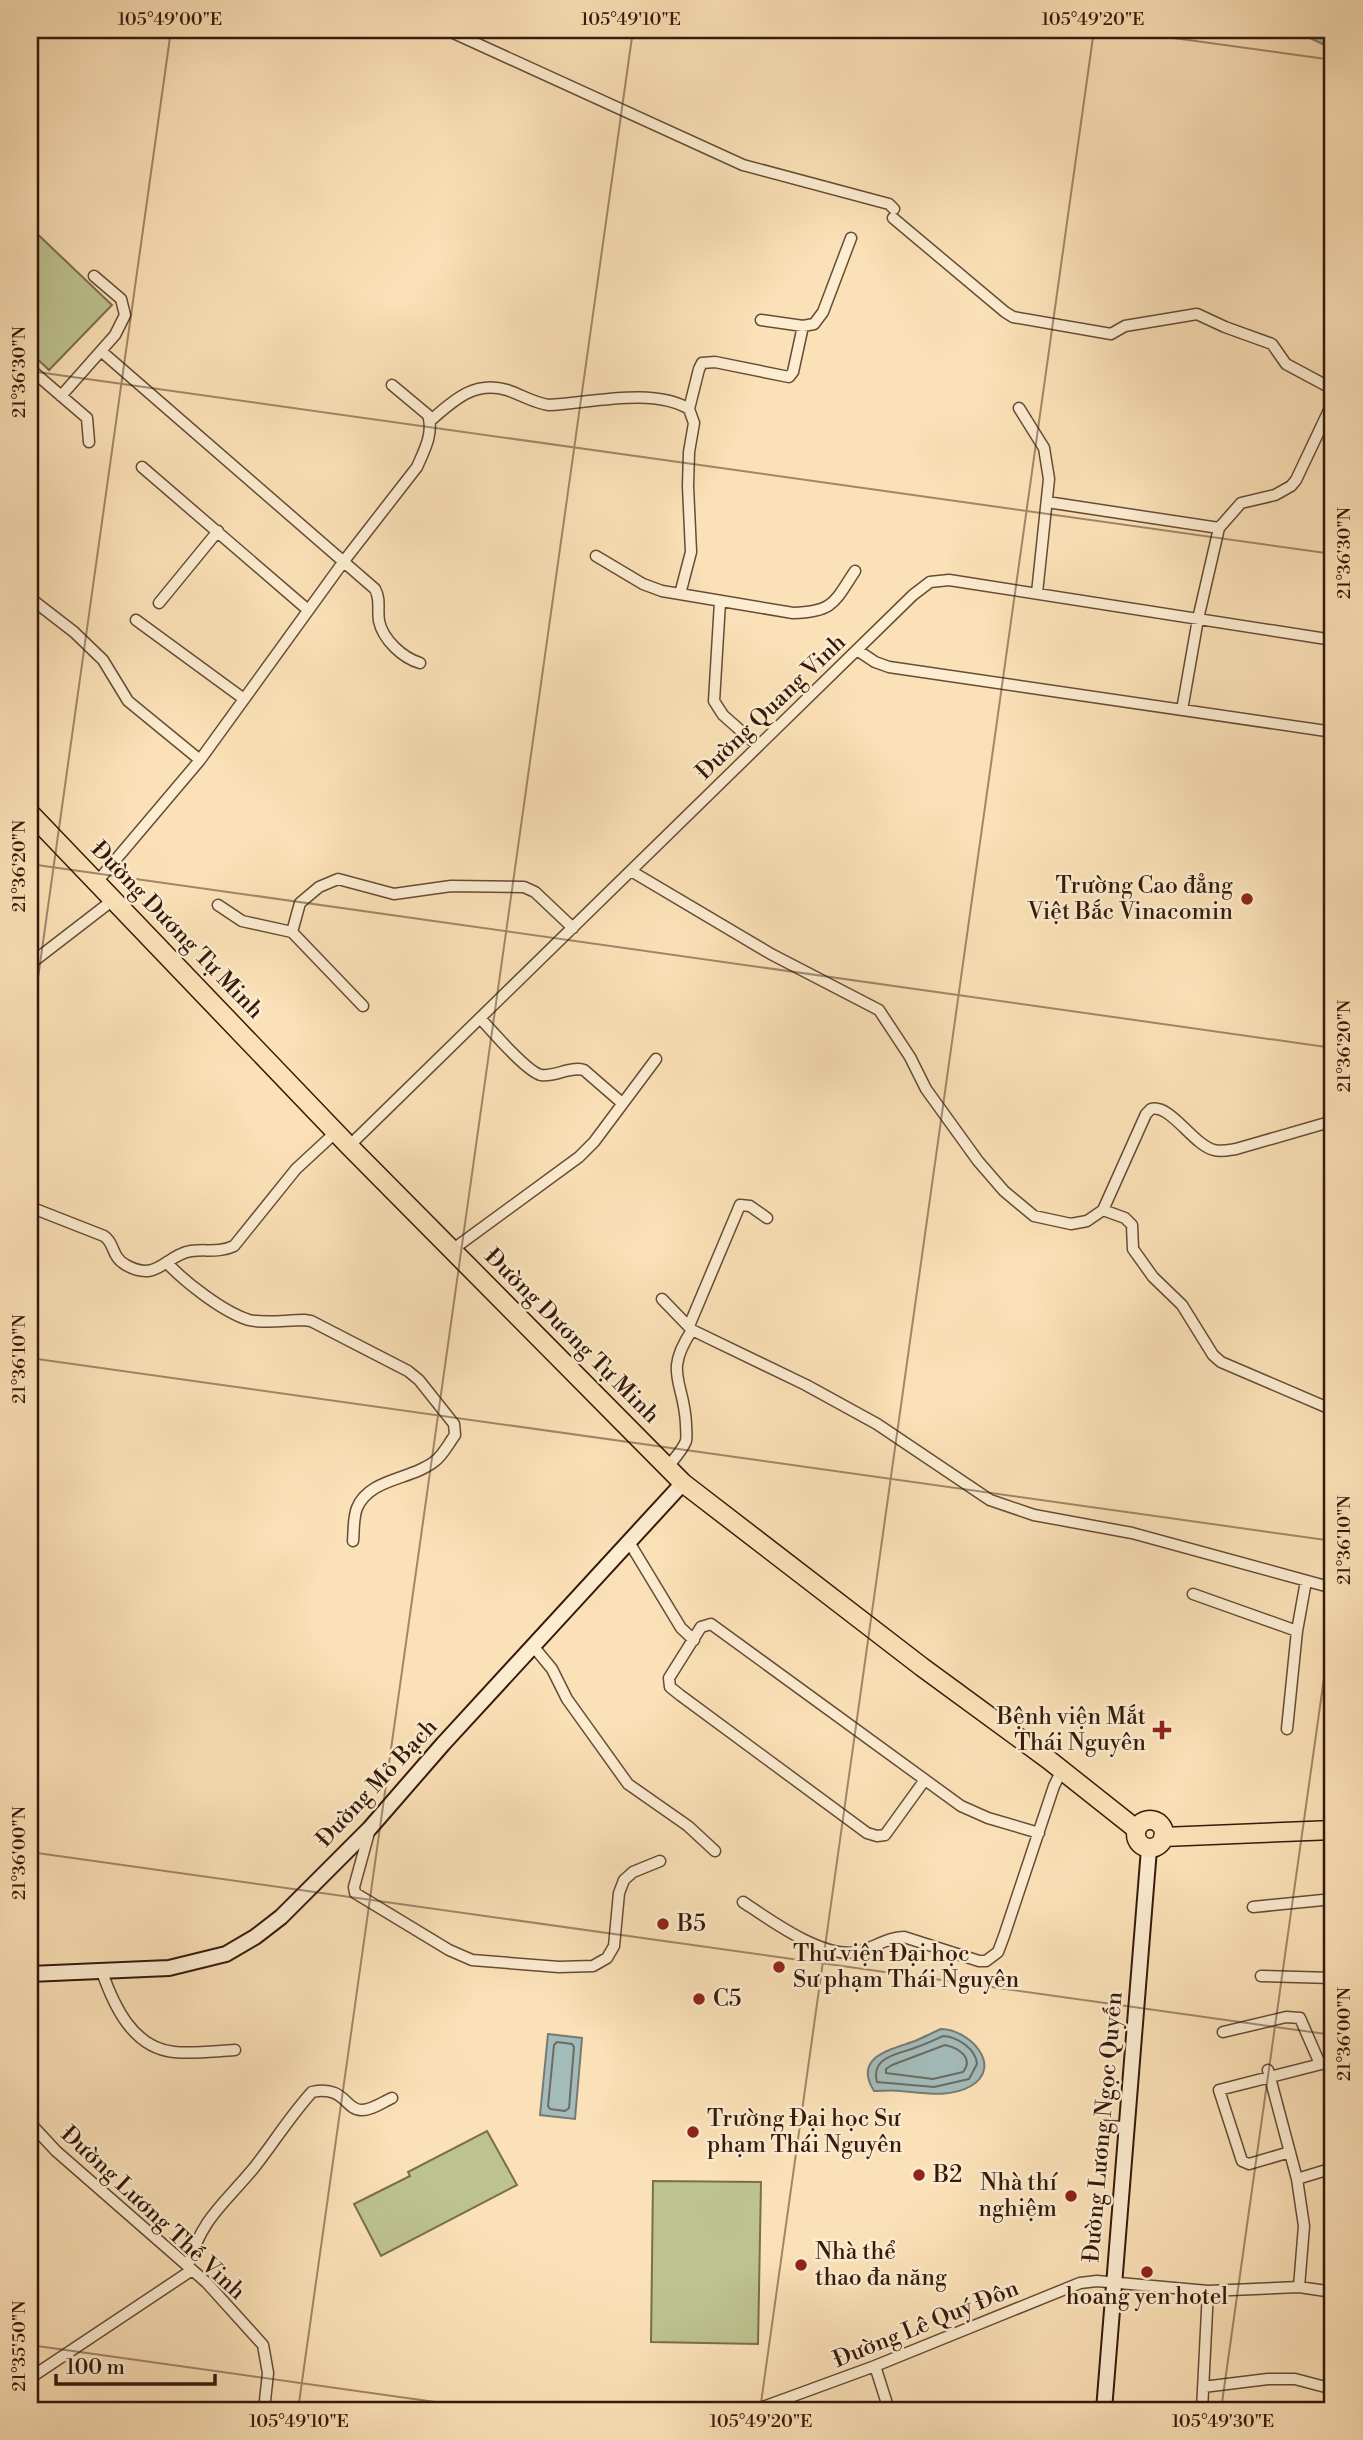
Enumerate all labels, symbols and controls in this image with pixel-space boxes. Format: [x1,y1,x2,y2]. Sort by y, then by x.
text: 105°49'00"E [118,8,222,31]
text: 105°49'10"E [581,8,681,31]
text: 105°49'20"E [1042,8,1144,31]
text: 21°36'30"N [8,325,31,418]
text: 21°36'30"N [1333,506,1356,599]
street label: Đường Quang Vinh [690,628,852,786]
text: 21°36'20"N [8,819,31,912]
street label: Đường Dương Tự Minh [85,835,269,1025]
place label: Trường Cao đẳng Việt Bắc Vinacomin [1027,872,1233,926]
marker: Trường Cao đẳng Việt Bắc Vinacomin [1239,891,1255,907]
text: 21°36'20"N [1333,999,1356,1092]
street label: Đường Dương Tự Minh [479,1243,666,1430]
text: 21°36'10"N [8,1314,31,1404]
text: 21°36'10"N [1333,1495,1356,1585]
place label: Bệnh viện Mắt Thái Nguyên [996,1703,1146,1757]
street label: Đường Mỏ Bạch [310,1713,444,1853]
marker: Bệnh viện Mắt Thái Nguyên [1152,1720,1172,1740]
text: 21°36'00"N [8,1805,31,1900]
place label: B5 [676,1910,706,1938]
marker: B5 [655,1916,671,1932]
place label: Thư viện Đại học Sư phạm Thái Nguyên [793,1940,1020,1994]
marker: Thư viện Đại học Sư phạm Thái Nguyên [771,1959,787,1975]
place label: C5 [713,1985,741,2013]
text: 21°36'00"N [1333,1986,1356,2081]
street label: Đường Lương Ngọc Quyến [1077,1990,1129,2263]
marker: C5 [691,1991,707,2007]
place label: Trường Đại học Sư phạm Thái Nguyên [707,2105,903,2159]
street label: Đường Lương Thế Vinh [55,2120,251,2306]
marker: Trường Đại học Sư phạm Thái Nguyên [685,2124,701,2140]
place label: B2 [932,2161,962,2189]
marker: B2 [911,2167,927,2183]
place label: Nhà thí nghiệm [978,2169,1058,2223]
marker: Nhà thí nghiệm [1063,2188,1079,2204]
place label: Nhà thể thao đa năng [815,2238,947,2292]
marker: Nhà thể thao đa năng [793,2257,809,2273]
marker: hoang yen hotel [1139,2264,1155,2280]
street label: Đường Lê Quý Đôn [829,2274,1023,2374]
place label: hoang yen hotel [1066,2283,1228,2311]
text: 21°35'50"N [8,2300,31,2392]
scale bar [56,2342,215,2386]
text: 100 m [66,2355,125,2381]
text: 105°49'10"E [249,2410,349,2433]
text: 105°49'20"E [710,2410,812,2433]
text: 105°49'30"E [1172,2410,1274,2433]

